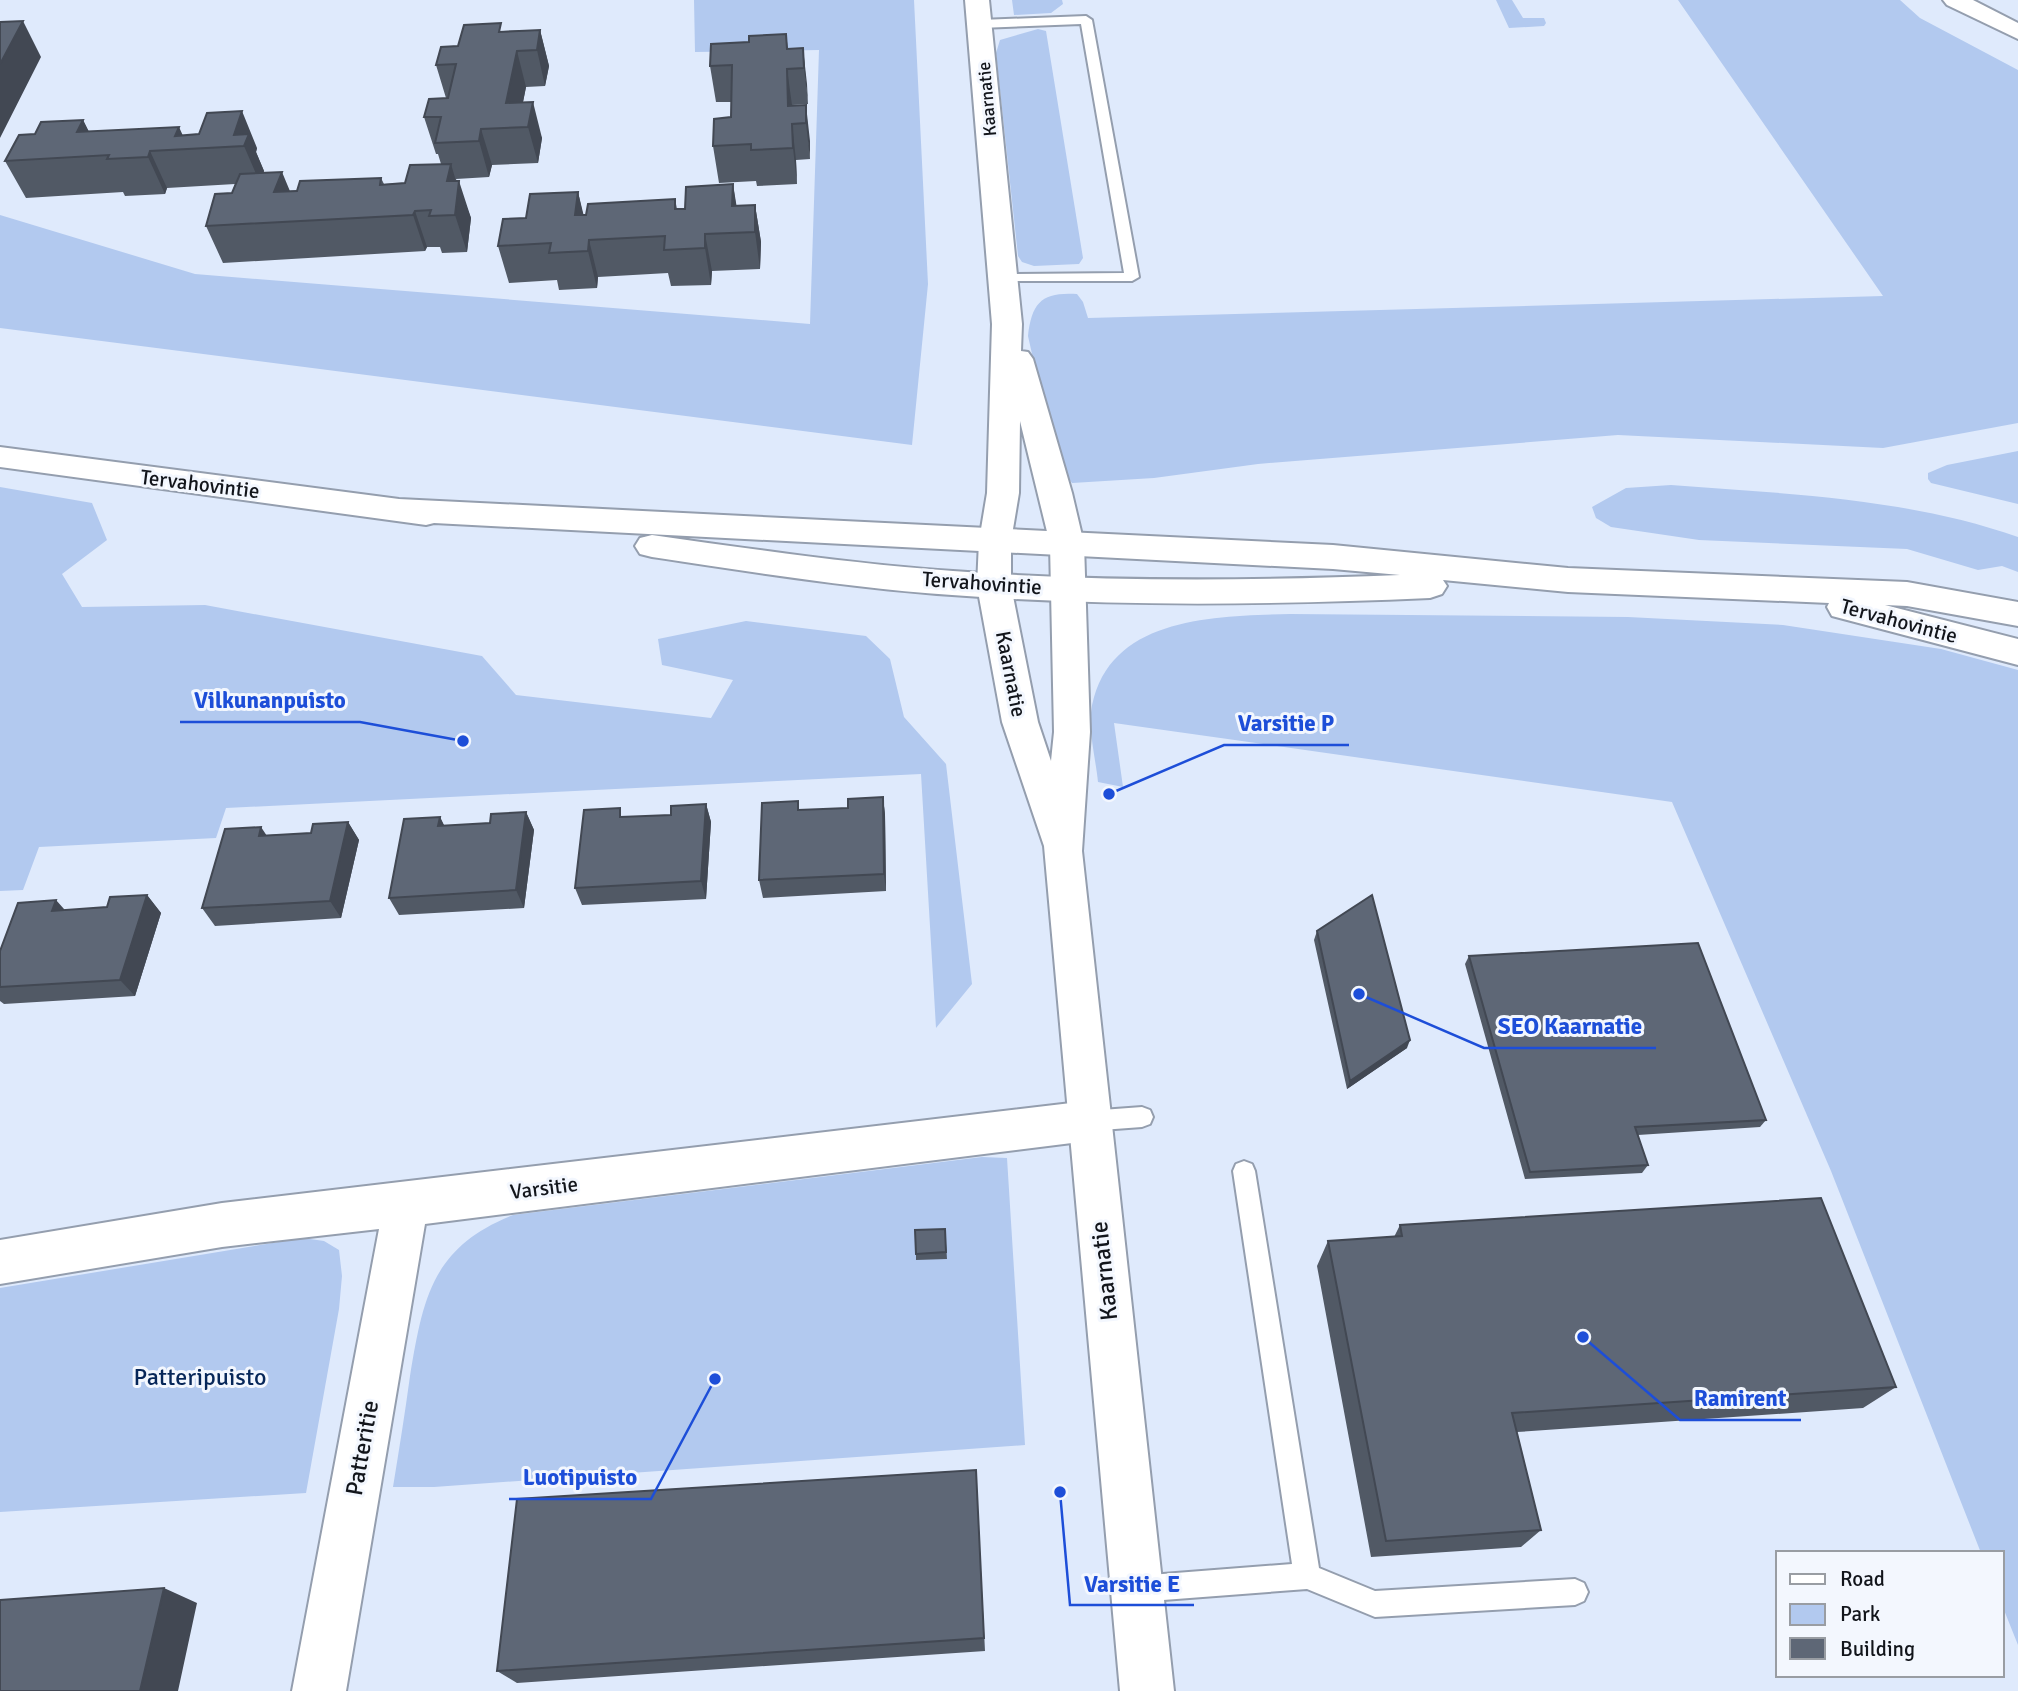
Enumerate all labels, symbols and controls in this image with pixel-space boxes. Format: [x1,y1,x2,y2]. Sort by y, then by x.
street label: Kaarnatie [973,61,1001,137]
street label: Tervahovintie [139,464,261,504]
street label: Tervahovintie [921,566,1043,600]
street label: Tervahovintie [1838,593,1960,649]
street label: Kaarnatie [990,629,1032,719]
callout: Vilkunanpuisto [180,678,360,722]
text: Vilkunanpuisto [194,686,346,715]
callout: Varsitie P [1224,701,1349,745]
text: Varsitie P [1238,709,1334,738]
callout: SEO Kaarnatie [1484,1004,1656,1048]
text: SEO Kaarnatie [1498,1012,1642,1041]
street label: Varsitie [509,1171,579,1205]
street label: Kaarnatie [1084,1220,1124,1322]
park label: Patteripuisto [134,1362,266,1392]
callout: Ramirent [1680,1376,1801,1420]
text: Ramirent [1694,1384,1787,1413]
street label: Patteritie [339,1398,385,1498]
callout: Luotipuisto [509,1455,651,1499]
text: Luotipuisto [523,1463,637,1492]
legend [1776,1551,2004,1677]
callout: Varsitie E [1070,1561,1194,1605]
text: Road [1840,1566,1885,1592]
text: Varsitie E [1084,1570,1180,1599]
text: Park [1840,1601,1881,1627]
text: Building [1840,1636,1915,1662]

